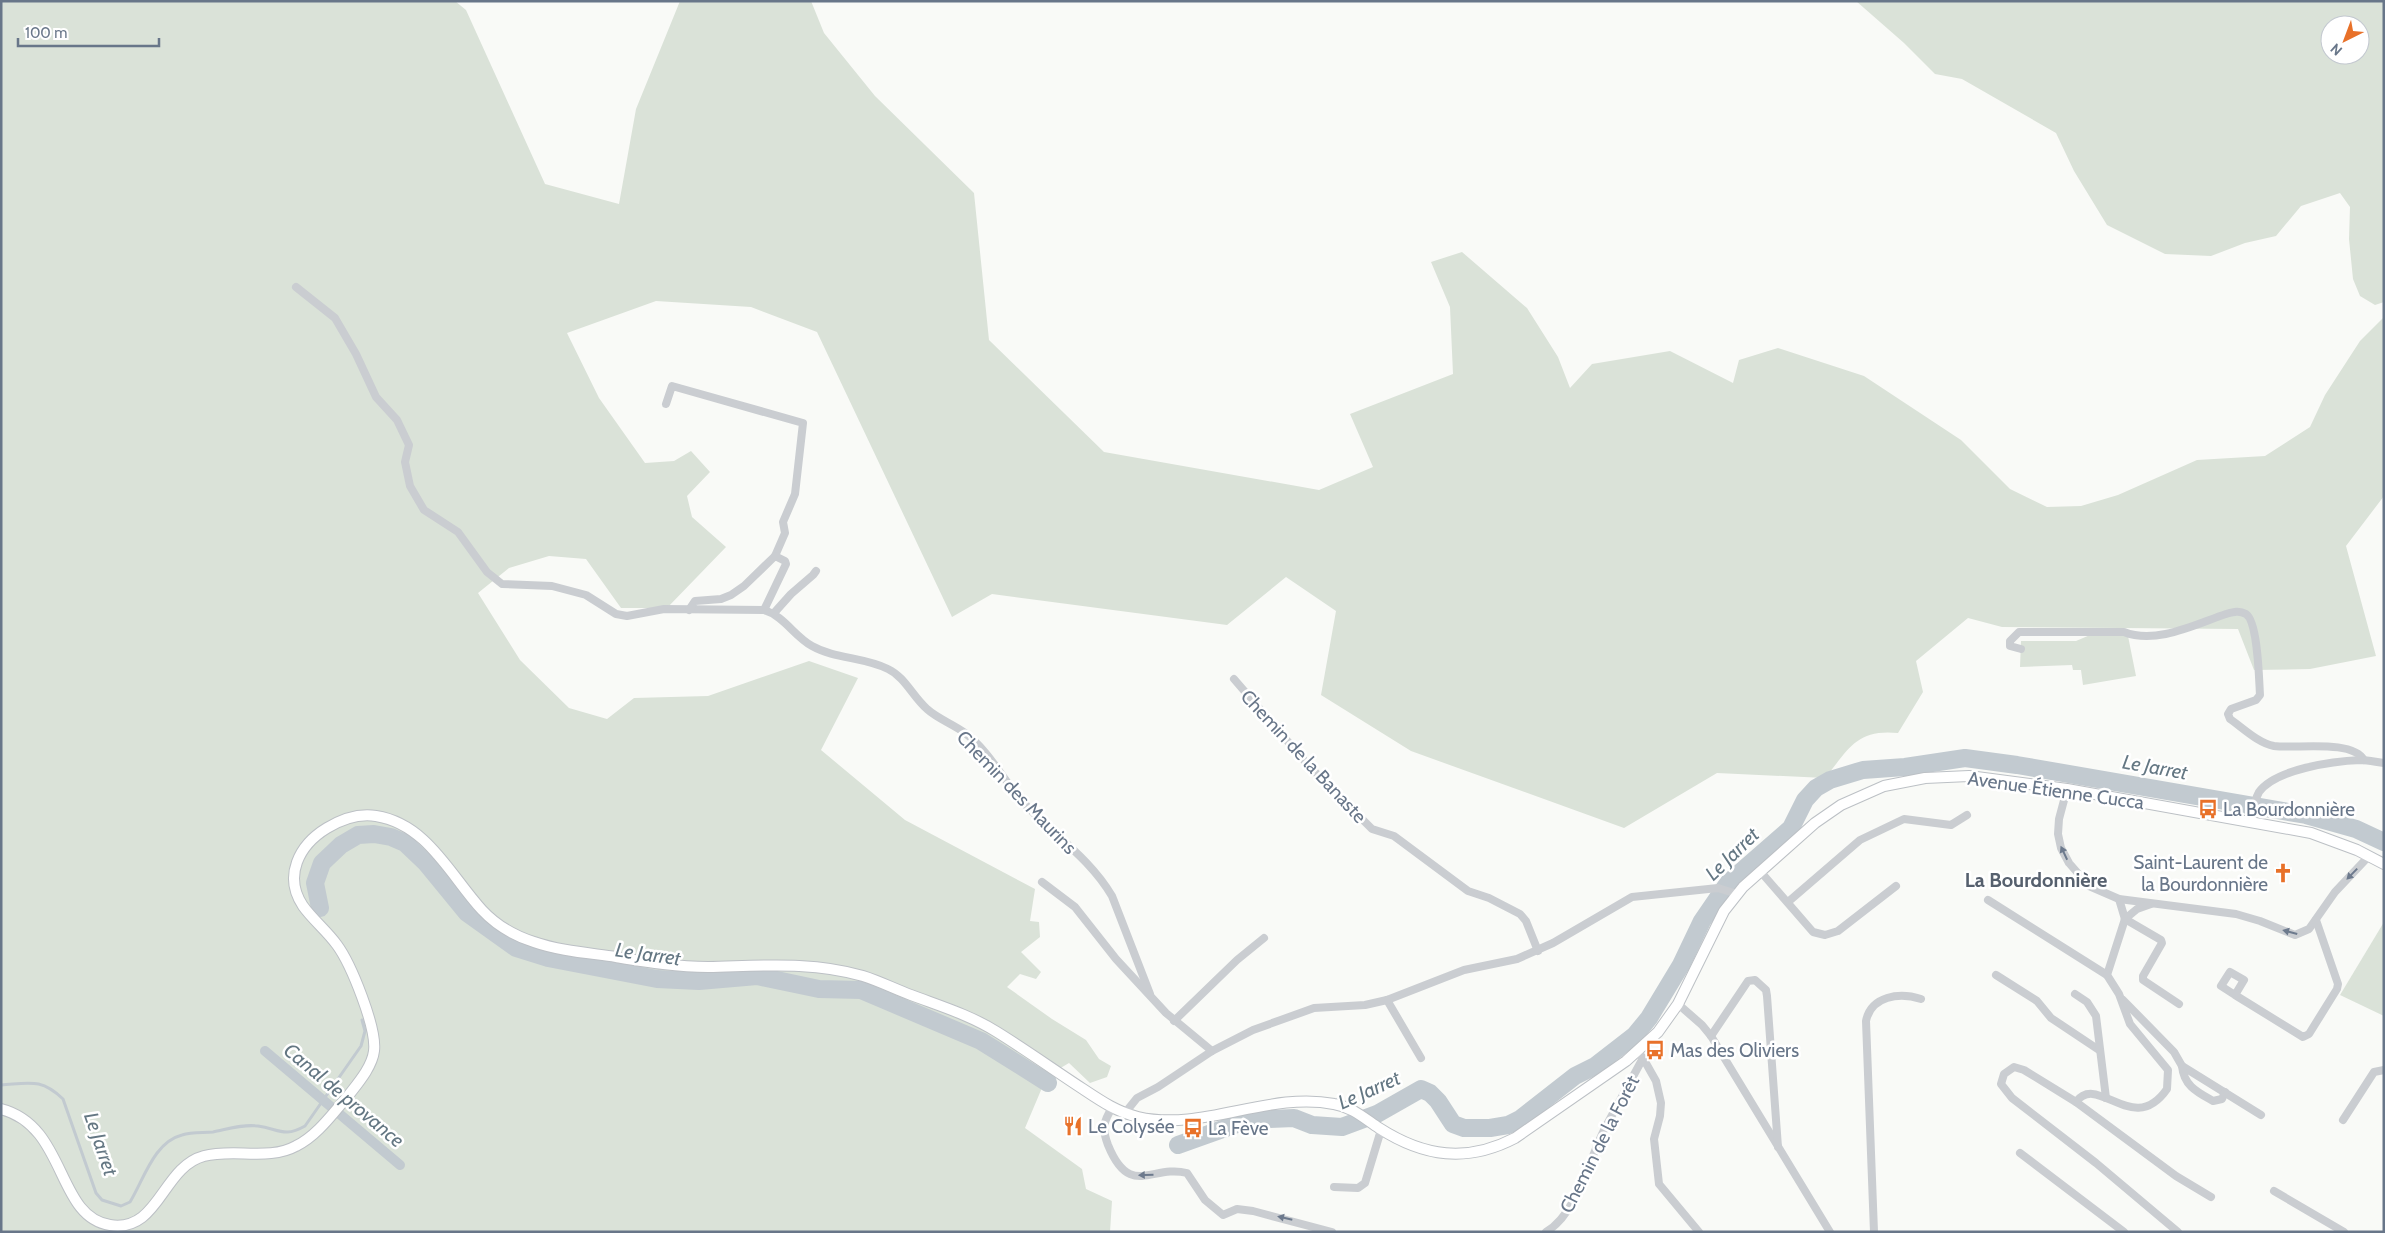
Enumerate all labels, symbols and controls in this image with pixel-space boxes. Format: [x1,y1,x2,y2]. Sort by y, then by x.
scale bar [18,15,159,47]
north arrow [2320,15,2370,65]
text: 100 m [25,24,67,42]
text: N [2327,40,2346,60]
street label: Chemin de la Banaste [1236,685,1372,828]
street label: Chemin des Maurins [952,726,1081,859]
water label: Le Jarret [2121,749,2190,785]
street label: Avenue Étienne Cucca [1966,766,2146,814]
bus stop icon: La Bourdonnière [2197,798,2219,820]
place label: La Bourdonnière [2223,798,2355,821]
water label: Le Jarret [1700,822,1765,885]
one-way arrow [2060,846,2068,861]
place label: Saint-Laurent de la Bourdonnière [2133,851,2268,896]
church icon: Saint-Laurent de la Bourdonnière [2272,862,2294,884]
district label: La Bourdonnière [1965,868,2107,892]
one-way arrow [2346,868,2358,880]
one-way arrow [2283,928,2298,936]
water label: Le Jarret [614,938,683,971]
water label: Canal de provance [279,1038,409,1152]
bus stop icon: Mas des Oliviers [1644,1039,1666,1061]
place label: Mas des Oliviers [1670,1039,1799,1062]
water label: Le Jarret [1334,1065,1405,1114]
street label: Chemin de la Forêt [1555,1071,1644,1217]
water label: Le Jarret [79,1109,123,1180]
restaurant icon: Le Colysée [1062,1115,1084,1137]
place label: Le Colysée [1088,1115,1175,1138]
bus stop icon: La Fève [1182,1117,1204,1139]
place label: La Fève [1208,1117,1269,1140]
one-way arrow [1137,1171,1153,1179]
one-way arrow [1277,1214,1292,1222]

